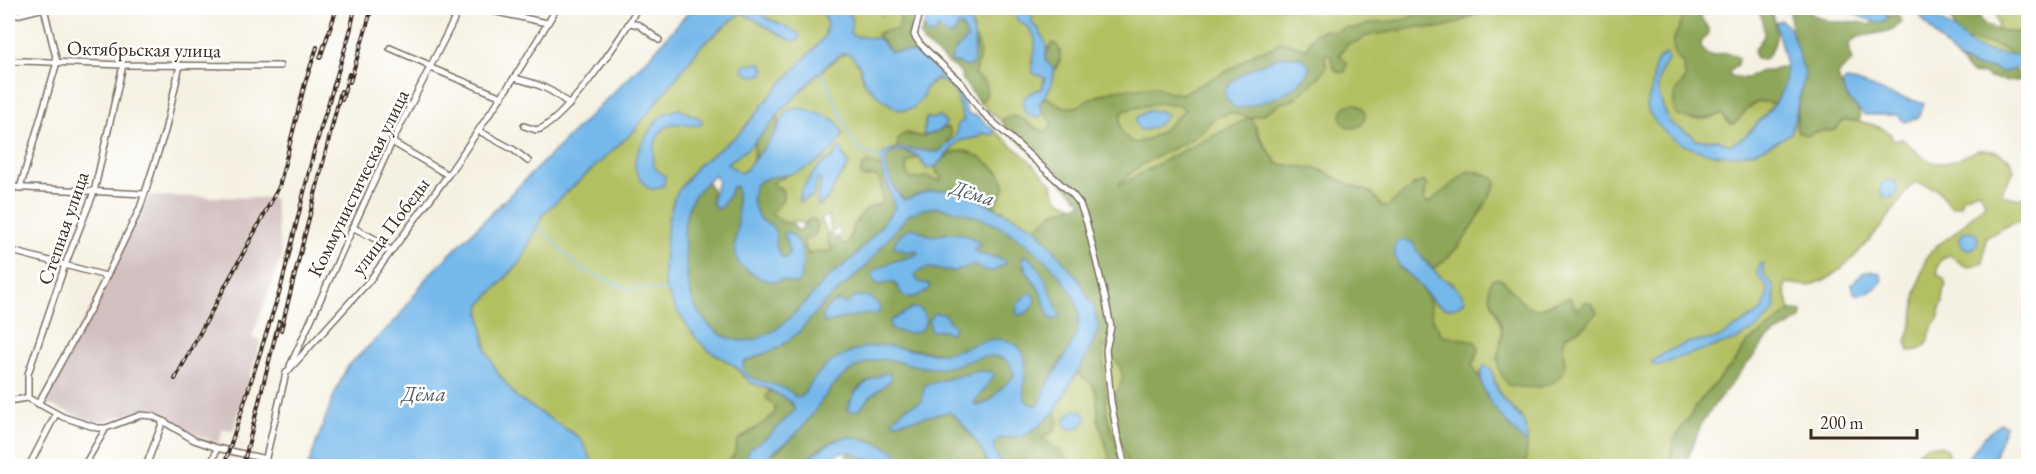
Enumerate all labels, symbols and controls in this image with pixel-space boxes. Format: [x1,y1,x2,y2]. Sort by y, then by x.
street label: Октябрьская улица [67,35,221,63]
street label: Коммунистическая улица [301,85,415,281]
street label: Степная улица [31,168,95,288]
street label: улица Победы [345,172,435,280]
water label: Дёма [946,173,998,212]
water label: Дёма [400,380,446,407]
scale bar [1811,402,1918,440]
text: 200 m [1820,411,1864,434]

